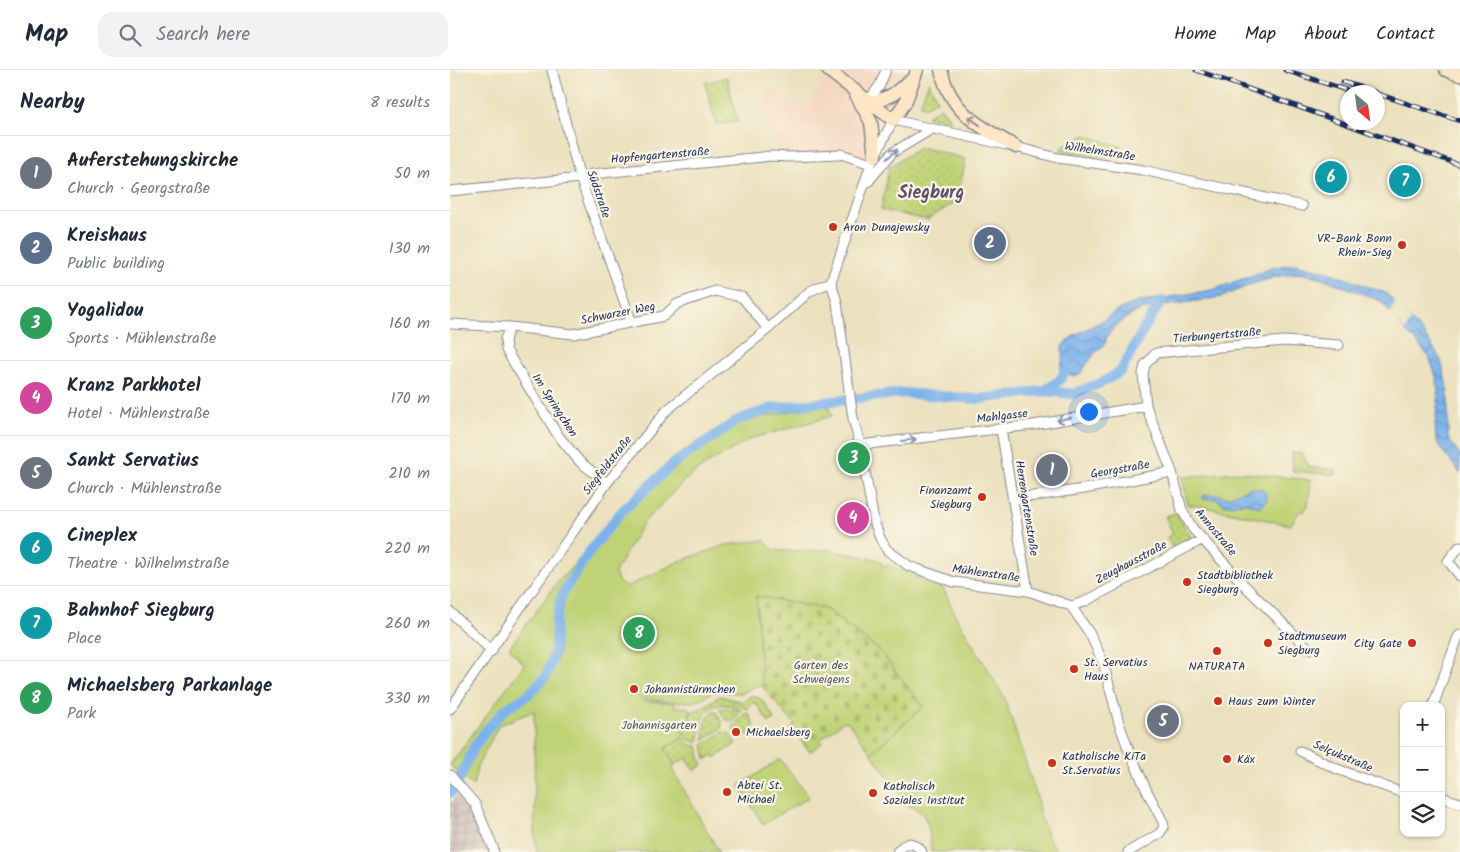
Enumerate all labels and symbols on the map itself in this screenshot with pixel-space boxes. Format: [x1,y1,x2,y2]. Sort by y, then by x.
north arrow [1340,85,1385,130]
one-way arrow [968,116,982,126]
street label: Wilhelmstraße [1063,137,1137,167]
street label: Hopfengartenstraße [610,142,711,169]
one-way arrow [886,148,899,160]
pin: 6 [1315,158,1347,196]
pin: 7 [1389,162,1421,200]
street label: Südstraße [581,167,616,221]
district label: Siegburg [898,179,964,208]
place label: Aron Dunajewsky [843,218,930,237]
marker: Aron Dunajewsky [827,221,839,233]
pin: 2 [974,224,1006,262]
place label: VR-Bank Bonn Rhein-Sieg [1317,229,1392,262]
marker: VR-Bank Bonn Rhein-Sieg [1396,239,1408,251]
street label: Schwarzer Weg [579,297,657,330]
street label: Tierbungertstraße [1172,322,1263,349]
street label: Im Springchen [527,370,582,441]
your location [1076,399,1102,425]
street label: Mahlgasse [975,404,1029,429]
one-way arrow [1056,415,1072,425]
street label: Siegfeldstraße [578,431,637,499]
one-way arrow [900,435,916,445]
pin: 3 [838,439,870,477]
pin: 1 [1036,451,1068,489]
street label: Georgstraße [1089,455,1152,484]
street label: Herrengartenstraße [1010,459,1044,558]
place label: Finanzamt Siegburg [919,481,972,514]
marker: Finanzamt Siegburg [976,491,988,503]
pin: 4 [837,499,869,537]
street label: Annostraße [1190,504,1242,561]
street label: Zeughausstraße [1092,535,1171,589]
street label: Mühlenstraße [951,559,1022,588]
place label: Stadtbibliothek Siegburg [1197,566,1273,599]
marker: Stadtbibliothek Siegburg [1181,576,1193,588]
pin: 8 [623,614,655,652]
place label: Stadtmuseum Siegburg [1278,627,1347,660]
place label: City Gate [1354,634,1403,653]
marker: Stadtmuseum Siegburg [1262,637,1274,649]
marker: City Gate [1406,637,1418,649]
marker: NATURATA [1211,645,1223,657]
place label: St. Servatius Haus [1084,653,1148,686]
park label: Garten des Schweigens [792,656,850,689]
place label: NATURATA [1188,657,1246,676]
marker: St. Servatius Haus [1068,663,1080,675]
place label: Johannistürmchen [644,680,735,699]
marker: Johannistürmchen [628,683,640,695]
place label: Haus zum Winter [1228,692,1316,711]
marker: Haus zum Winter [1212,695,1224,707]
pin: 5 [1147,702,1179,740]
park label: Johannisgarten [621,716,697,735]
place label: Michaelsberg [746,723,811,742]
marker: Michaelsberg [730,726,742,738]
street label: Selçukstraße [1310,735,1376,778]
place label: Katholische KiTa St.Servatius [1062,747,1146,780]
place label: Käx [1237,750,1256,769]
marker: Käx [1221,753,1233,765]
marker: Katholische KiTa St.Servatius [1046,757,1058,769]
place label: Abtei St. Michael [737,776,782,809]
place label: Katholisch Soziales Institut [883,777,965,810]
marker: Abtei St. Michael [721,786,733,798]
marker: Katholisch Soziales Institut [867,787,879,799]

